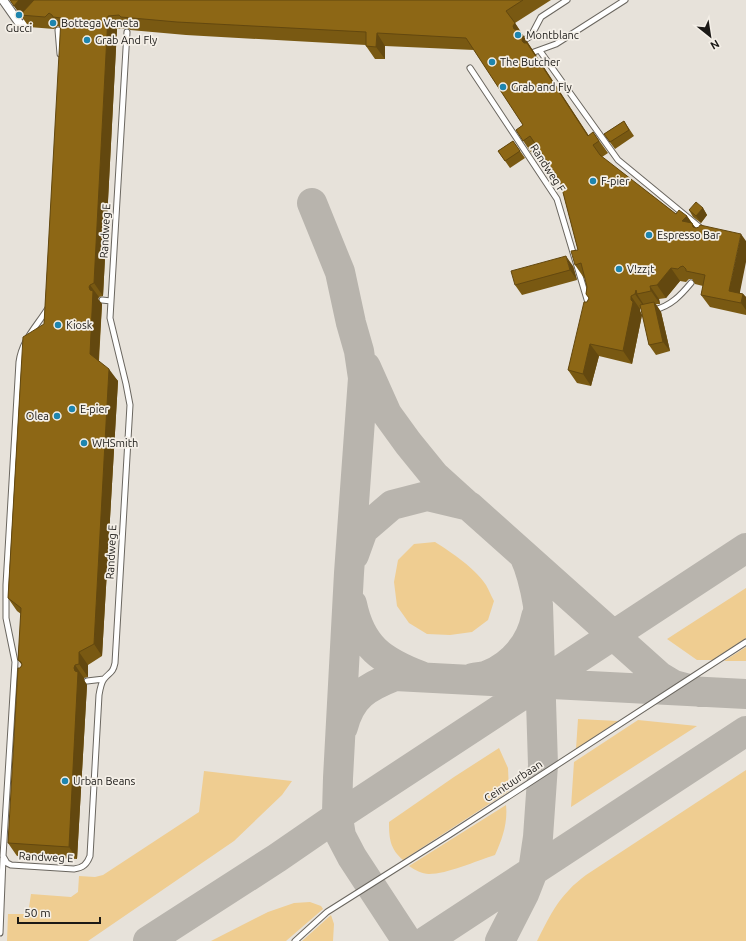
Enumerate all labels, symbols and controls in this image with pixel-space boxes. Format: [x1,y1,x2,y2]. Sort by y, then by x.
marker: Gucci [14,10,24,20]
north arrow [690,16,730,56]
place label: Bottega Veneta [61,17,139,29]
marker: Bottega Veneta [48,18,58,28]
place label: Gucci [6,22,32,34]
place label: Montblanc [526,29,579,41]
marker: Montblanc [513,30,523,40]
place label: Grab And Fly [95,34,158,46]
marker: Grab And Fly [82,35,92,45]
text: N [708,37,722,52]
place label: The Butcher [500,56,561,68]
marker: The Butcher [487,57,497,67]
place label: Grab and Fly [511,81,573,93]
marker: Grab and Fly [498,82,508,92]
street label: Randweg F [528,142,568,194]
place label: F-pier [601,175,630,187]
marker: F-pier [588,176,598,186]
street label: Randweg E [98,203,112,259]
place label: Espresso Bar [657,229,721,241]
marker: Espresso Bar [644,230,654,240]
place label: V!zz¡t [627,263,655,275]
marker: V!zz¡t [614,264,624,274]
place label: Kiosk [66,319,93,331]
marker: Kiosk [53,320,63,330]
place label: E-pier [80,403,110,415]
marker: E-pier [67,404,77,414]
place label: Olea [26,410,49,422]
marker: Olea [52,411,62,421]
place label: WHSmith [92,437,138,449]
marker: WHSmith [79,438,89,448]
street label: Randweg E [104,524,118,580]
street label: Ceintuurbaan [482,758,544,804]
place label: Urban Beans [73,775,136,787]
marker: Urban Beans [60,776,70,786]
street label: Randweg E [18,850,74,864]
scale bar [18,899,100,925]
text: 50 m [24,906,51,919]

